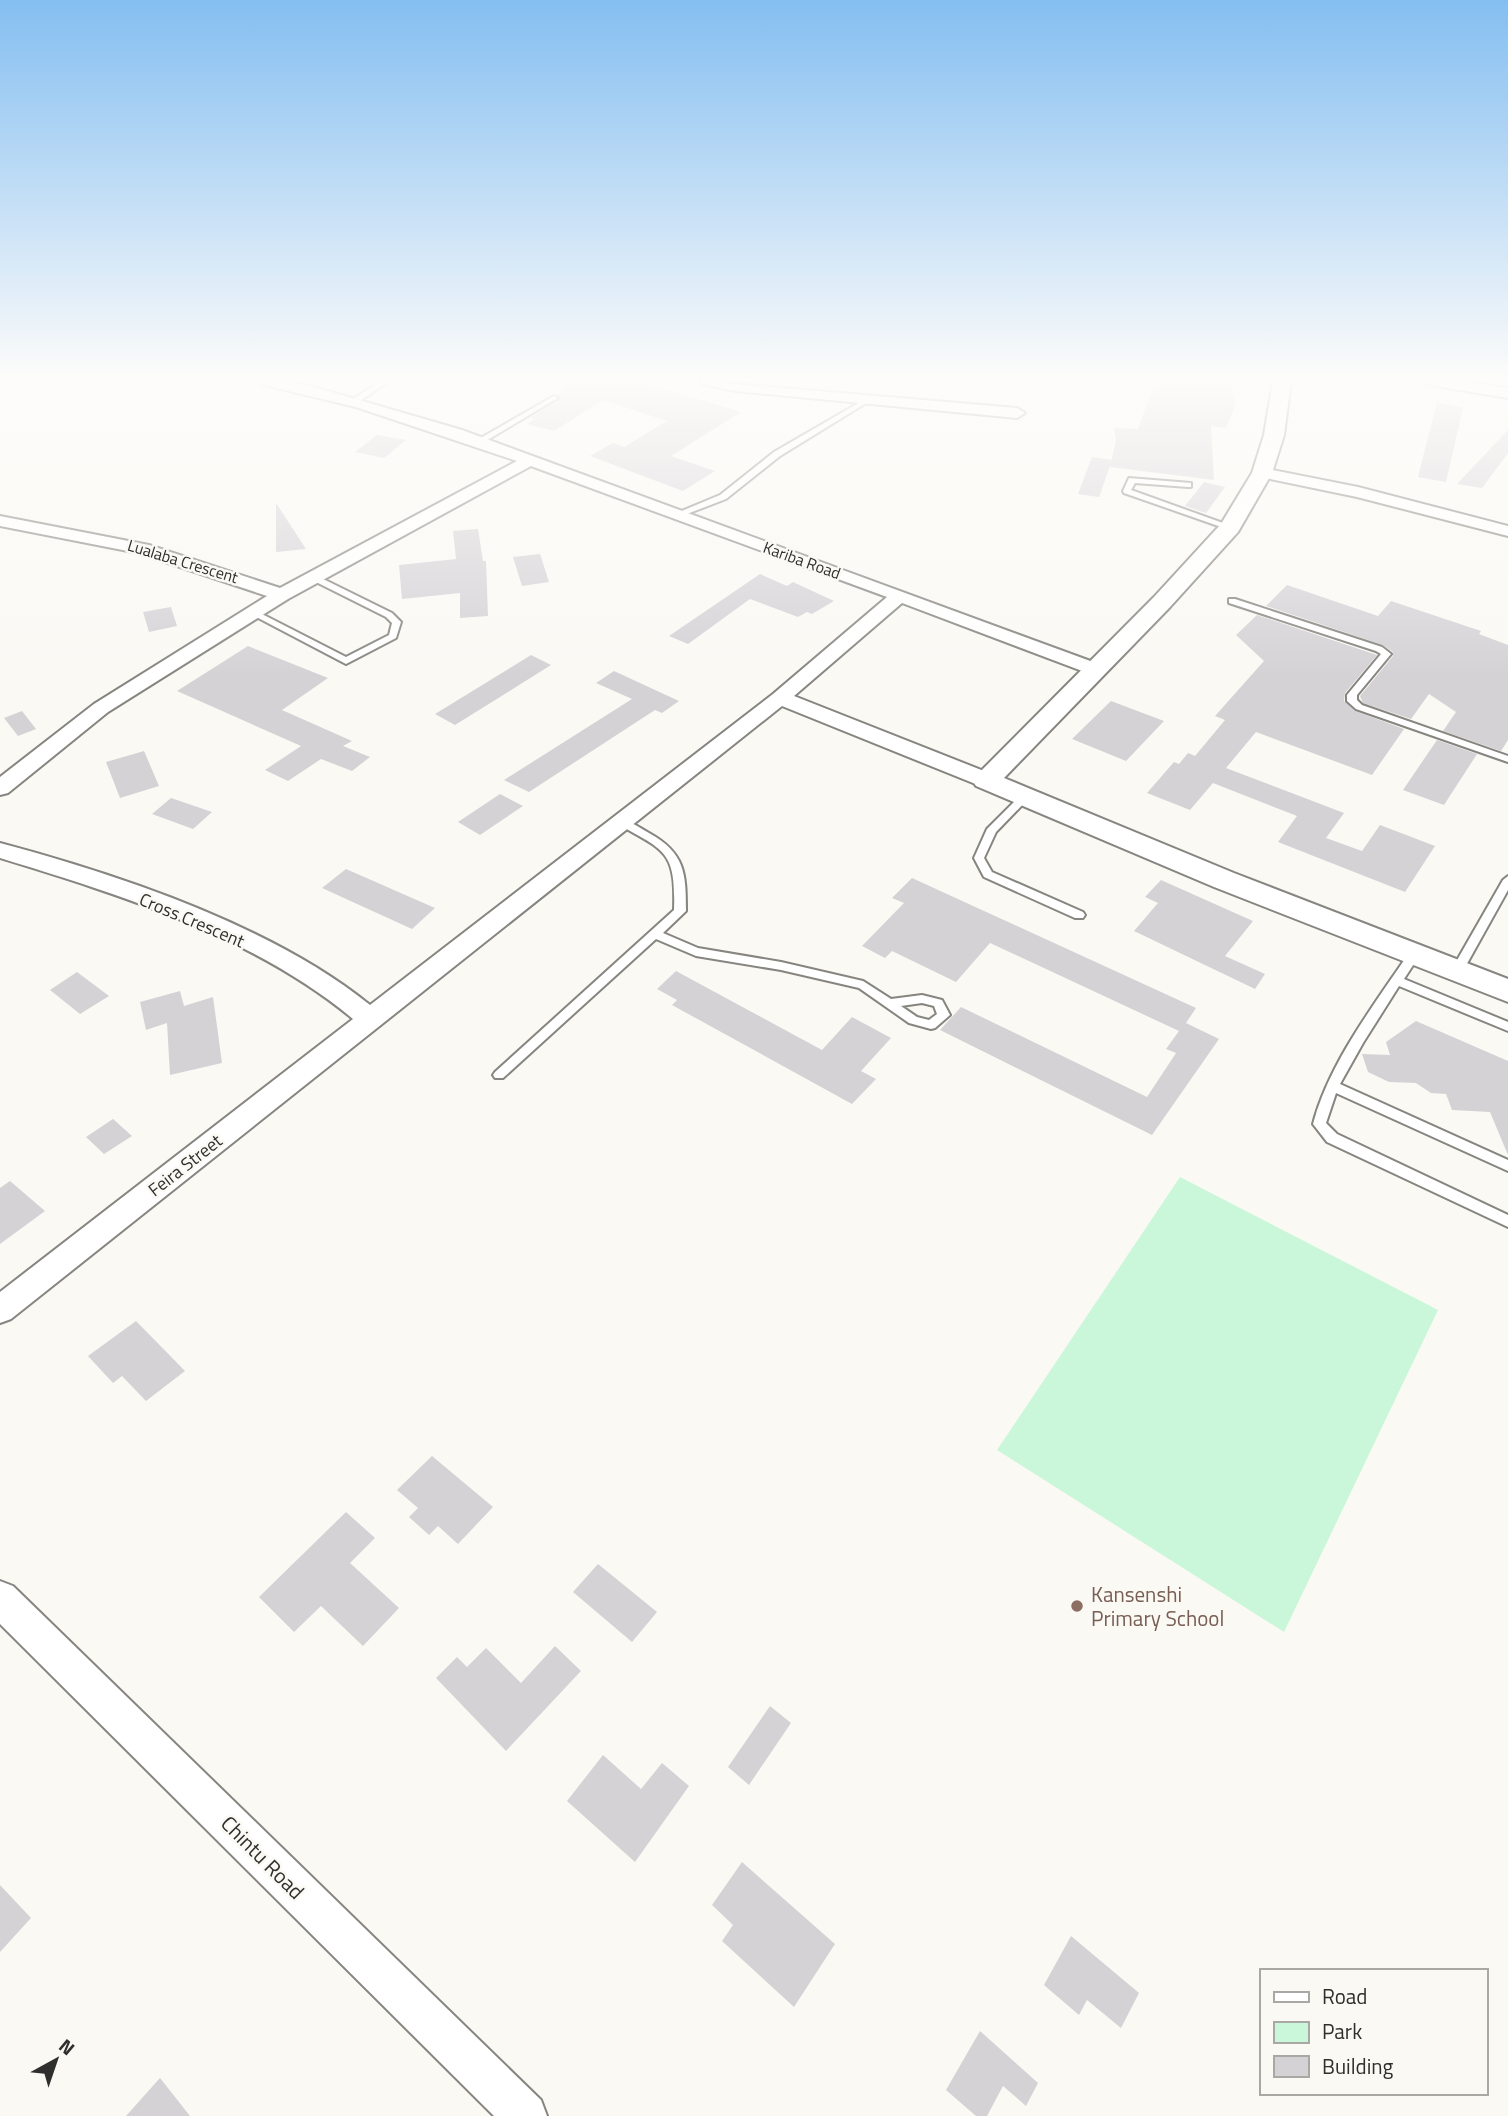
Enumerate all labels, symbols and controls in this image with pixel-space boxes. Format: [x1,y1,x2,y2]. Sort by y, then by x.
street label: Lualaba Crescent [125,533,242,589]
street label: Kariba Road [760,535,844,585]
street label: Cross Crescent [135,886,249,955]
street label: Feira Street [142,1127,228,1203]
place label: Kansenshi Primary School [1091,1578,1224,1634]
marker: Kansenshi Primary School [1069,1598,1085,1614]
street label: Chintu Road [214,1808,312,1906]
legend [1260,1969,1487,2095]
text: Road [1322,1980,1367,2012]
text: Park [1322,2015,1362,2047]
north arrow [21,2025,91,2095]
text: N [53,2031,82,2062]
text: Building [1322,2050,1394,2082]

